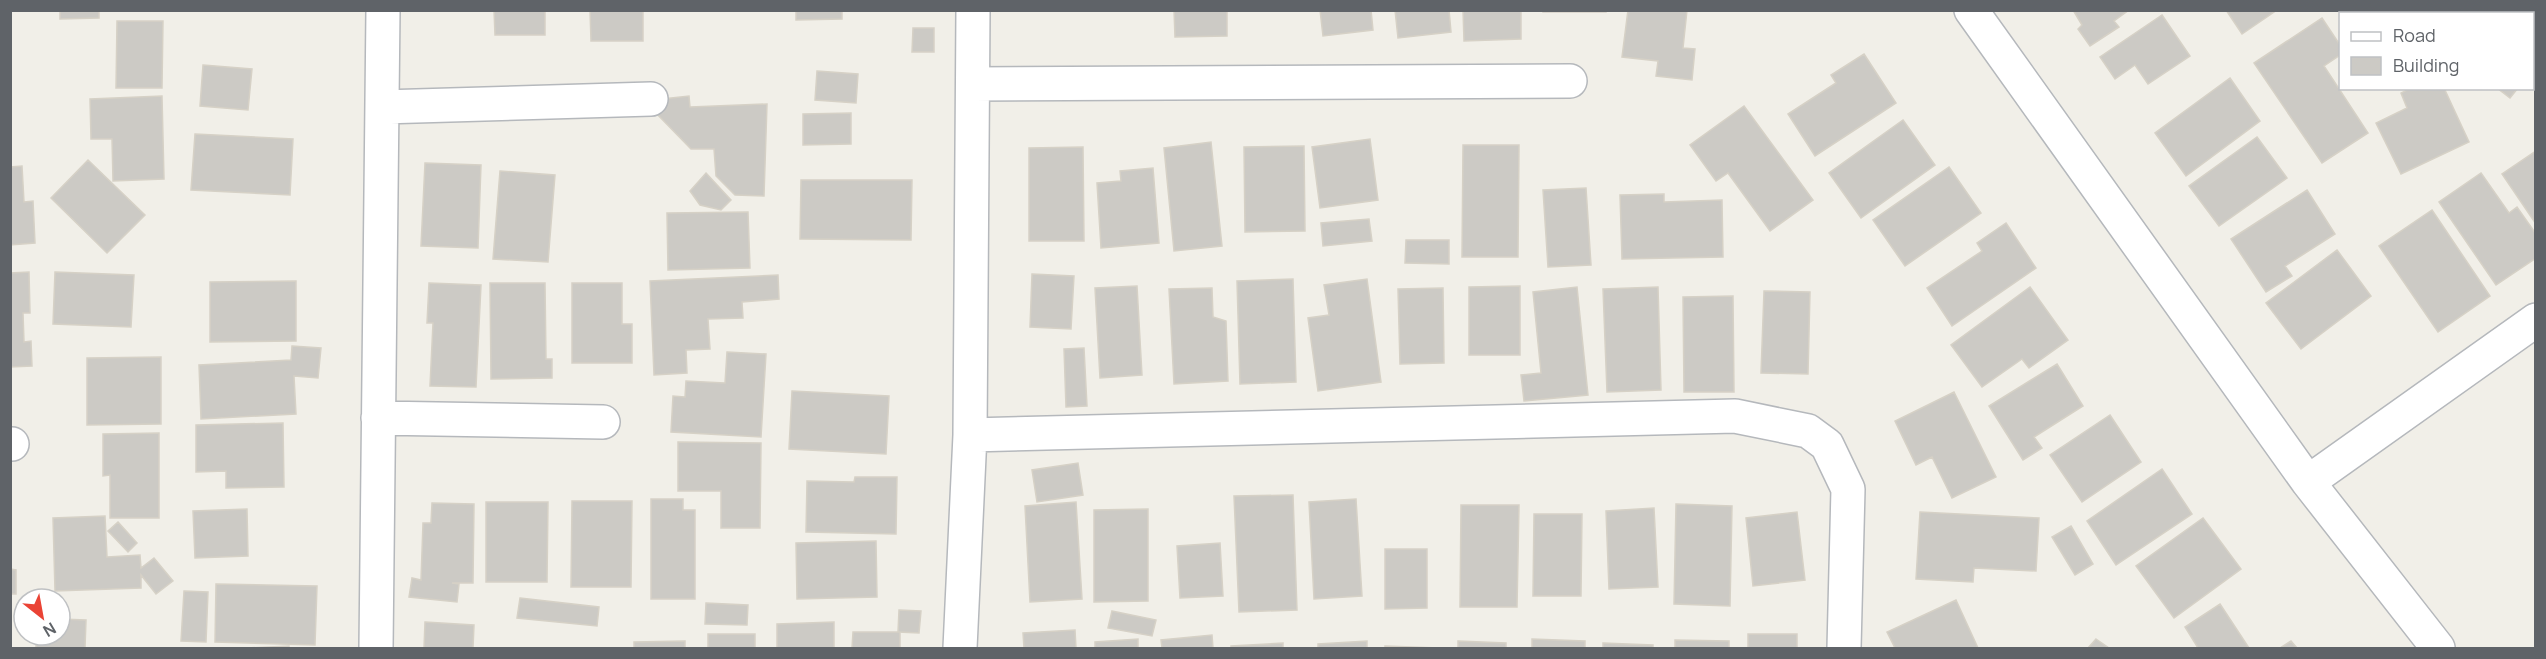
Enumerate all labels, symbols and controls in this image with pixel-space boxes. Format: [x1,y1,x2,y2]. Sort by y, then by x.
legend [2339,12,2534,90]
text: Road [2393,23,2436,47]
text: Building [2393,53,2459,77]
north arrow [12,587,72,647]
text: N [39,617,60,642]

